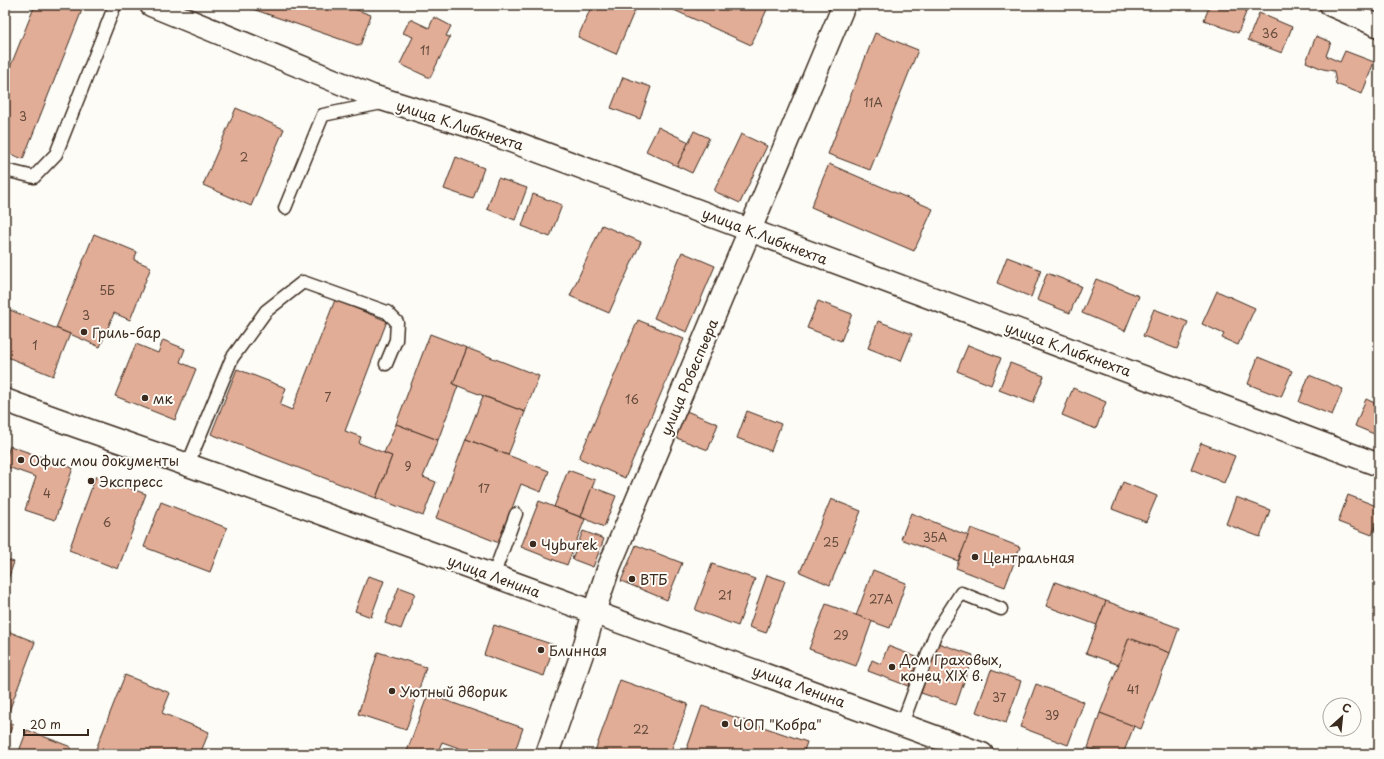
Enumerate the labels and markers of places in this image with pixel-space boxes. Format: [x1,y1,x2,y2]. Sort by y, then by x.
place label: Гриль-бар [92,322,161,343]
marker: Гриль-бар [79,327,89,337]
place label: мк [153,388,173,409]
marker: мк [140,393,150,403]
place label: Офис мои документы [29,450,179,471]
marker: Офис мои документы [16,455,26,465]
place label: Экспресс [99,471,163,492]
marker: Экспресс [86,476,96,486]
place label: Чуburek [541,534,598,555]
marker: Чуburek [528,539,538,549]
place label: Центральная [983,547,1075,568]
marker: Центральная [970,552,980,562]
place label: ВТБ [640,569,667,590]
marker: ВТБ [627,574,637,584]
place label: Блинная [549,640,607,661]
marker: Блинная [536,645,546,655]
place label: Дом Граховых, конец XIX в. [899,649,1002,686]
marker: Дом Граховых, конец XIX в. [887,662,897,672]
place label: Уютный дворик [400,681,508,702]
marker: Уютный дворик [387,686,397,696]
place label: ЧОП "Кобра" [733,714,822,735]
marker: ЧОП "Кобра" [720,719,730,729]

